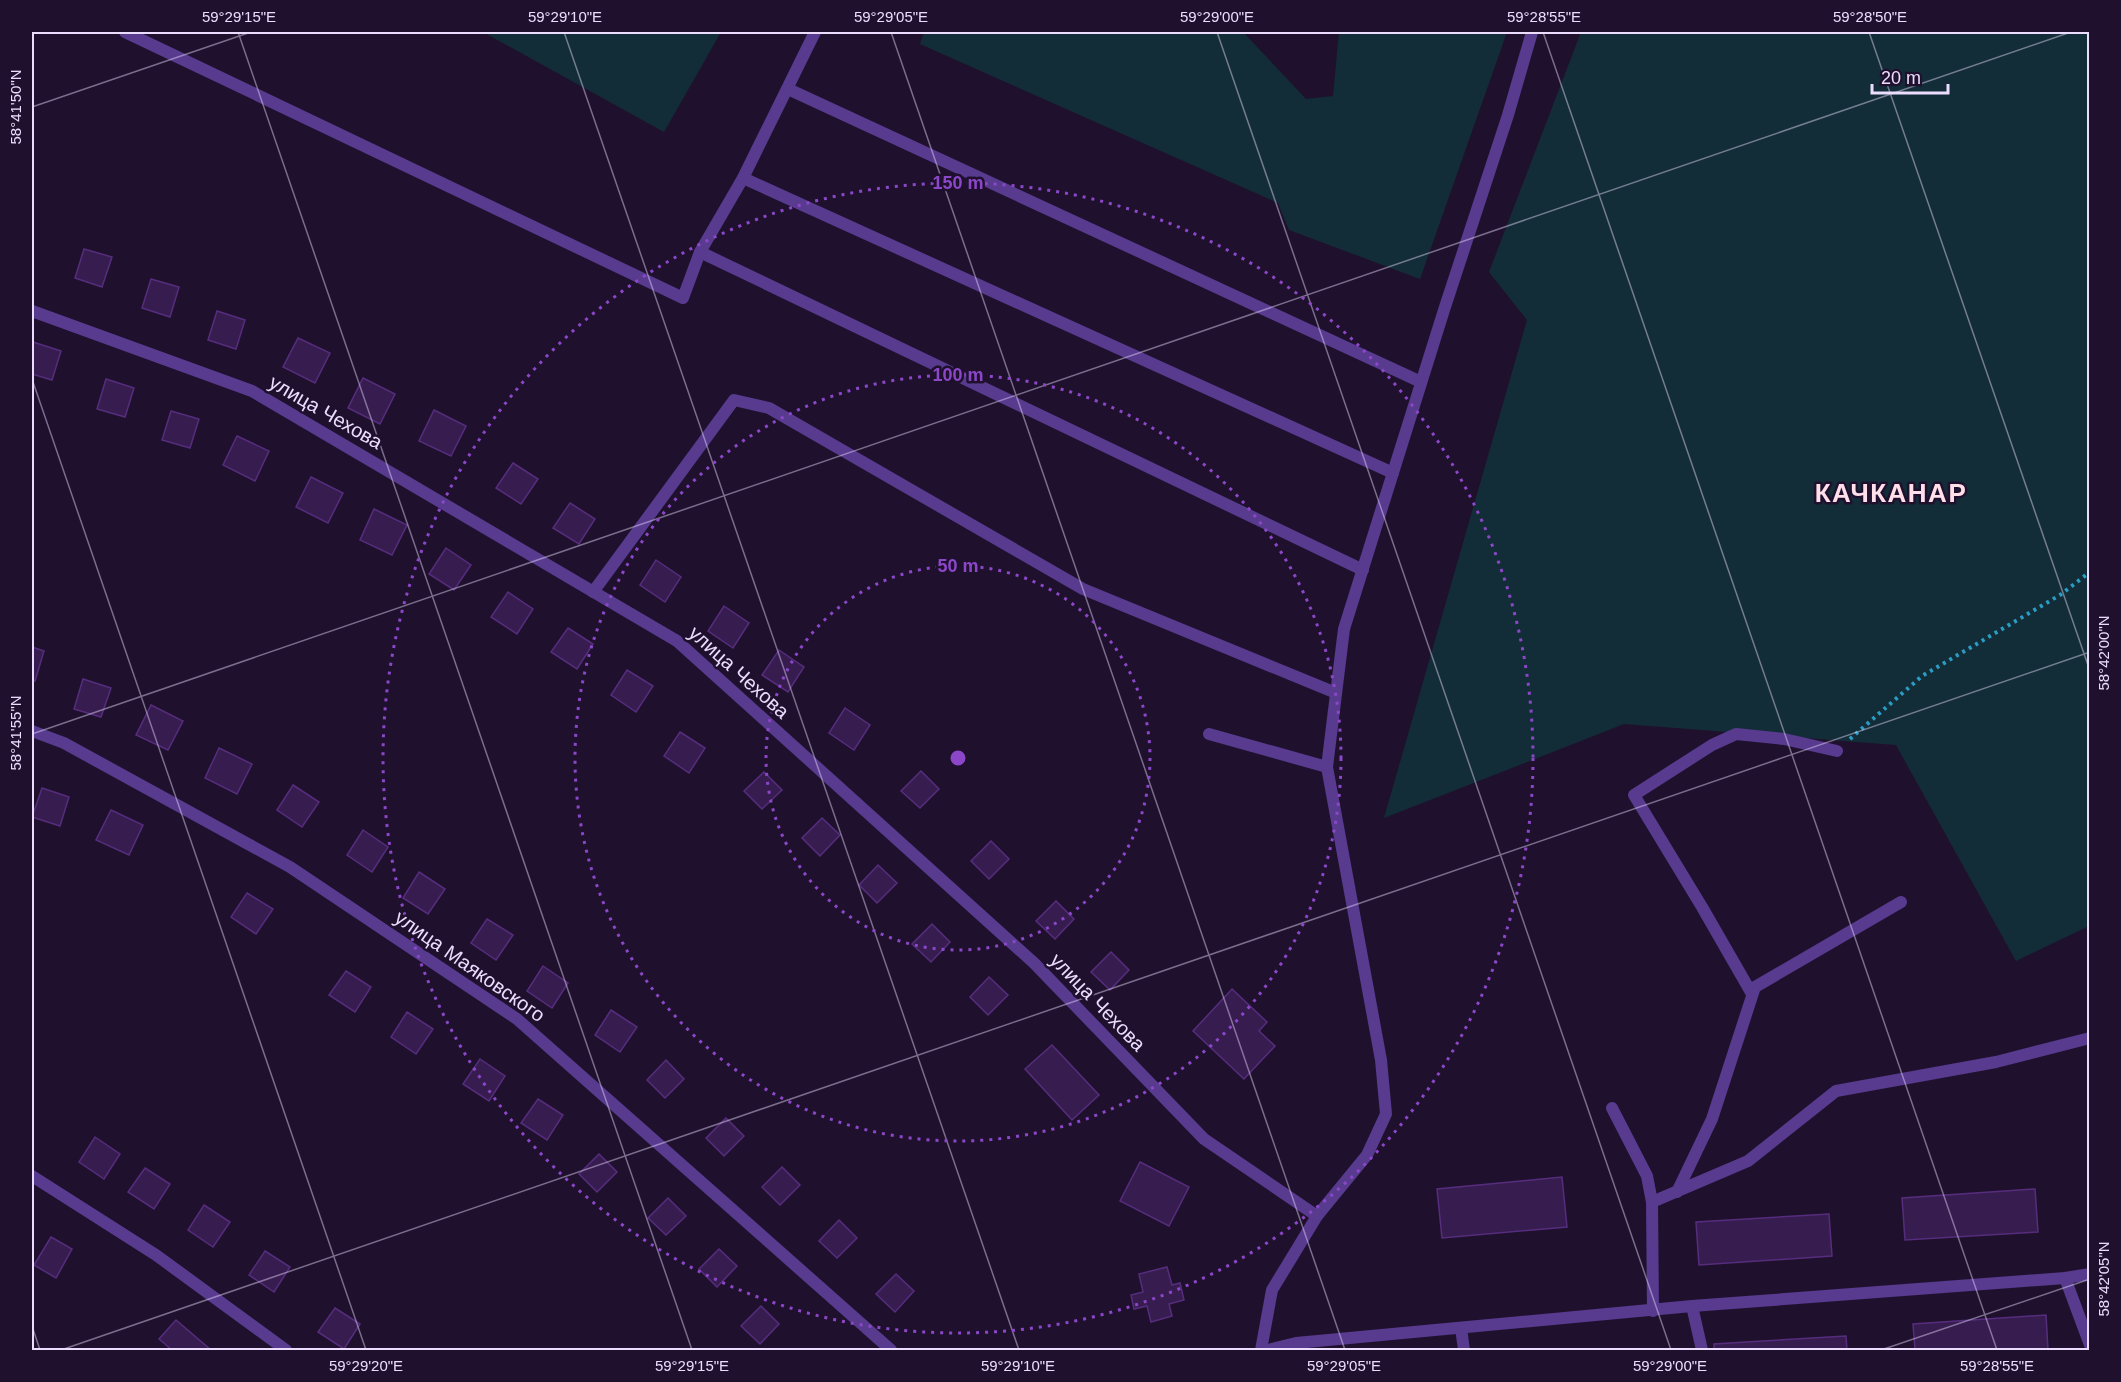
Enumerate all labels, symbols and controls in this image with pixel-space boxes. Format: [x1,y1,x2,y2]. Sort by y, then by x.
text: 59°29'15"E [202,8,276,25]
text: 59°29'10"E [528,8,602,25]
text: 59°29'05"E [854,8,928,25]
text: 59°29'00"E [1180,8,1254,25]
text: 59°28'55"E [1507,8,1581,25]
text: 59°28'50"E [1833,8,1907,25]
scale bar [1872,57,1948,95]
text: 20 m [1881,68,1921,88]
text: 58°41'50"N [7,69,24,145]
text: 150 m [932,173,984,193]
text: 100 m [932,365,984,385]
street label: улица Чехова [266,371,387,454]
district label: КАЧКАНАР [1815,478,1967,508]
text: 50 m [937,556,979,576]
text: 58°42'00"N [2095,615,2112,691]
street label: улица Чехова [684,621,794,723]
text: 58°41'55"N [7,695,24,771]
centre of rings [948,748,968,768]
street label: улица Маяковского [391,906,549,1026]
street label: улица Чехова [1046,949,1151,1056]
text: 58°42'05"N [2095,1241,2112,1317]
text: 59°29'20"E [329,1357,403,1374]
text: 59°29'15"E [655,1357,729,1374]
text: 59°29'10"E [981,1357,1055,1374]
text: 59°29'05"E [1307,1357,1381,1374]
text: 59°29'00"E [1633,1357,1707,1374]
text: 59°28'55"E [1960,1357,2034,1374]

